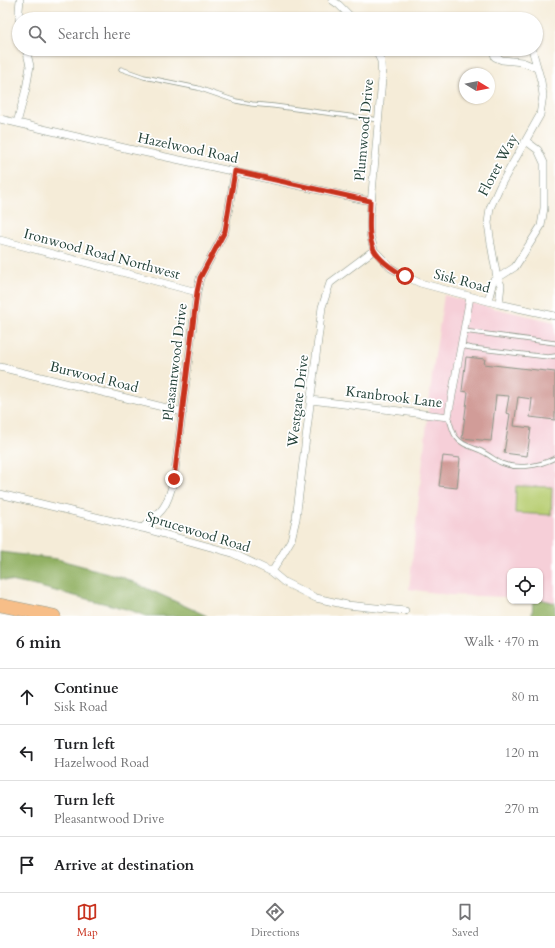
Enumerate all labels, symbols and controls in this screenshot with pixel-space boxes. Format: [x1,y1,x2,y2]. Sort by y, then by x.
search box [12,12,543,56]
icon: search [26,23,48,45]
text: Search here [58,24,131,44]
north arrow [459,68,495,104]
street label: Plumwood Drive [350,78,378,182]
street label: Hazelwood Road [136,128,241,168]
street label: Floret Way [474,130,523,199]
street label: Ironwood Road Northwest [22,224,183,284]
street label: Sisk Road [432,264,493,298]
route start [396,267,414,285]
street label: Pleasantwood Drive [158,302,192,422]
street label: Westgate Drive [283,354,313,449]
street label: Burwood Road [48,357,141,397]
street label: Kranbrook Lane [345,382,443,412]
route end [165,470,183,488]
street label: Sprucewood Road [143,507,253,557]
map controls [507,568,543,604]
button: locate [507,568,543,604]
text: 6 min [16,631,61,654]
text: Walk · 470 m [464,633,539,651]
text: Continue [54,678,119,698]
icon: ahead [16,686,38,708]
text: 80 m [511,688,539,706]
text: Sisk Road [54,698,108,716]
text: Turn left [54,734,115,754]
icon: left [16,742,38,764]
text: 120 m [505,744,539,762]
text: Hazelwood Road [54,754,149,772]
text: Turn left [54,790,115,810]
icon: left [16,798,38,820]
text: 270 m [505,800,539,818]
text: Pleasantwood Drive [54,810,164,828]
icon: arrive [16,854,38,876]
text: Arrive at destination [54,855,194,875]
tab: Map [76,901,98,940]
tab: Directions [251,901,299,940]
tab: Saved [452,901,479,940]

